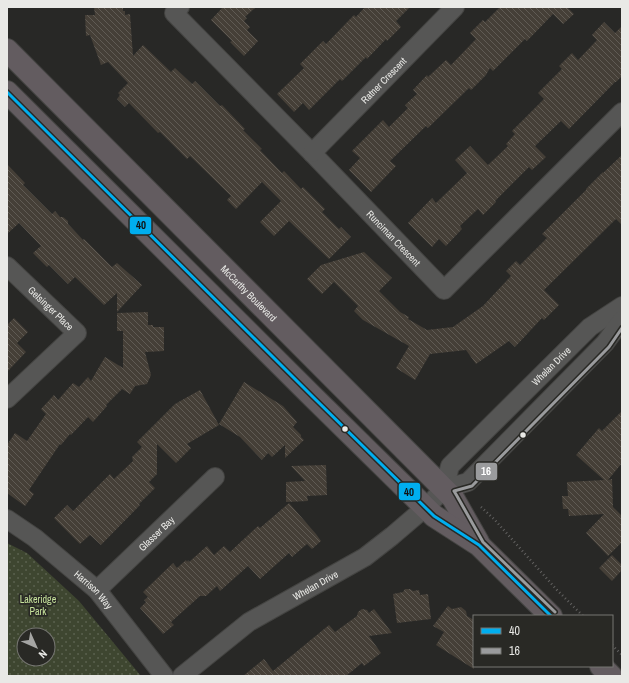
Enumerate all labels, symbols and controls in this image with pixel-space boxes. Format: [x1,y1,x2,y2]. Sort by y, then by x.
street label: Ratner Crescent [358,54,409,106]
street label: Runciman Crescent [364,207,424,269]
line badge: 40 [129,216,152,235]
text: 40 [136,218,146,232]
street label: McCarthy Boulevard [218,262,280,324]
street label: Gelsinger Place [25,283,77,333]
street label: Whelan Drive [529,343,573,388]
unlabelled marker [340,424,350,434]
unlabelled marker [518,430,528,440]
line badge: 16 [475,462,498,481]
text: 16 [481,464,491,478]
line badge: 40 [398,482,421,501]
text: 40 [404,485,414,499]
street label: Glasser Bay [136,513,178,553]
street label: Harrison Way [72,567,116,612]
street label: Whelan Drive [290,567,341,603]
park label: Lakeridge Park [20,593,57,618]
legend [473,615,613,667]
text: 40 [509,623,520,639]
north arrow [16,627,56,667]
text: 16 [509,643,520,659]
text: N [36,647,50,661]

